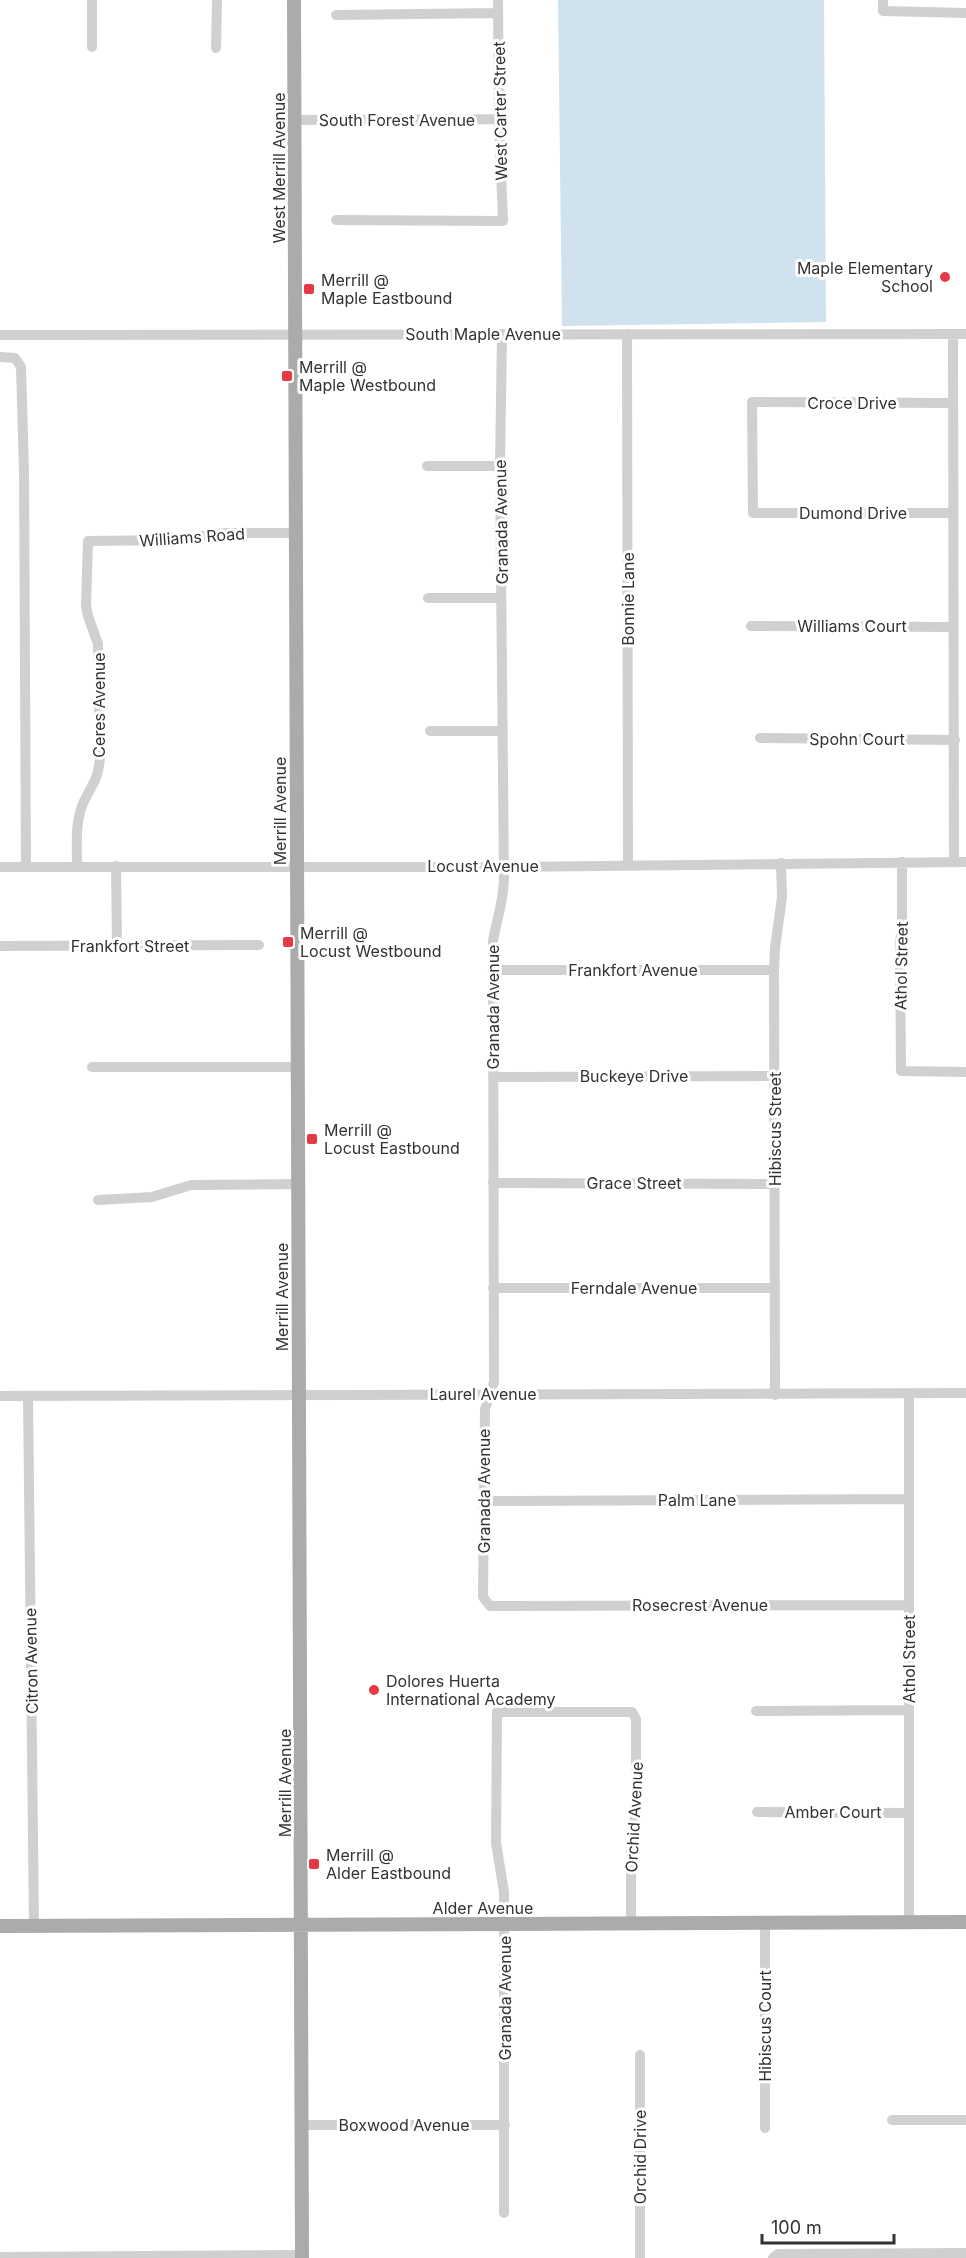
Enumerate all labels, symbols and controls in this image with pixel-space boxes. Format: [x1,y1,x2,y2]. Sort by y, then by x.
street label: West Carter Street [489,41,511,181]
street label: West Merrill Avenue [269,92,289,244]
street label: South Forest Avenue [319,110,475,130]
place label: Maple Elementary School [797,258,933,296]
place label: Merrill @ Maple Eastbound [321,270,452,308]
marker: Maple Elementary School [938,270,952,284]
marker: Merrill @ Maple Eastbound [302,282,316,296]
street label: South Maple Avenue [405,324,561,344]
place label: Merrill @ Maple Westbound [299,357,436,395]
marker: Merrill @ Maple Westbound [280,369,294,383]
street label: Croce Drive [807,393,897,413]
street label: Granada Avenue [490,459,512,585]
street label: Dumond Drive [799,503,907,523]
street label: Williams Road [139,523,245,551]
street label: Bonnie Lane [618,552,638,646]
street label: Williams Court [797,616,907,636]
street label: Ceres Avenue [89,652,109,758]
street label: Spohn Court [809,729,905,749]
street label: Merrill Avenue [270,757,290,865]
street label: Locust Avenue [427,856,539,876]
street label: Athol Street [890,922,912,1010]
place label: Merrill @ Locust Westbound [300,923,441,961]
marker: Merrill @ Locust Westbound [281,935,295,949]
street label: Frankfort Street [71,936,189,956]
street label: Granada Avenue [483,945,503,1069]
street label: Frankfort Avenue [568,960,698,980]
street label: Buckeye Drive [580,1066,688,1086]
street label: Hibiscus Street [765,1072,785,1186]
place label: Merrill @ Locust Eastbound [324,1120,460,1158]
marker: Merrill @ Locust Eastbound [305,1132,319,1146]
street label: Grace Street [586,1173,682,1193]
street label: Merrill Avenue [272,1243,292,1351]
street label: Ferndale Avenue [571,1278,697,1298]
street label: Laurel Avenue [429,1384,537,1404]
street label: Granada Avenue [474,1429,494,1553]
street label: Palm Lane [658,1490,736,1510]
street label: Rosecrest Avenue [632,1595,768,1615]
street label: Citron Avenue [20,1608,42,1714]
street label: Athol Street [899,1615,919,1703]
place label: Dolores Huerta International Academy [386,1671,556,1709]
marker: Dolores Huerta International Academy [367,1683,381,1697]
street label: Merrill Avenue [275,1729,295,1837]
street label: Orchid Avenue [621,1761,647,1873]
street label: Amber Court [785,1802,881,1822]
place label: Merrill @ Alder Eastbound [326,1845,451,1883]
marker: Merrill @ Alder Eastbound [307,1857,321,1871]
street label: Alder Avenue [433,1898,533,1918]
street label: Granada Avenue [495,1936,515,2060]
street label: Hibiscus Court [755,1970,775,2082]
street label: Orchid Drive [630,2110,650,2204]
street label: Boxwood Avenue [339,2115,469,2135]
scale bar [762,2207,894,2245]
text: 100 m [771,2217,822,2238]

